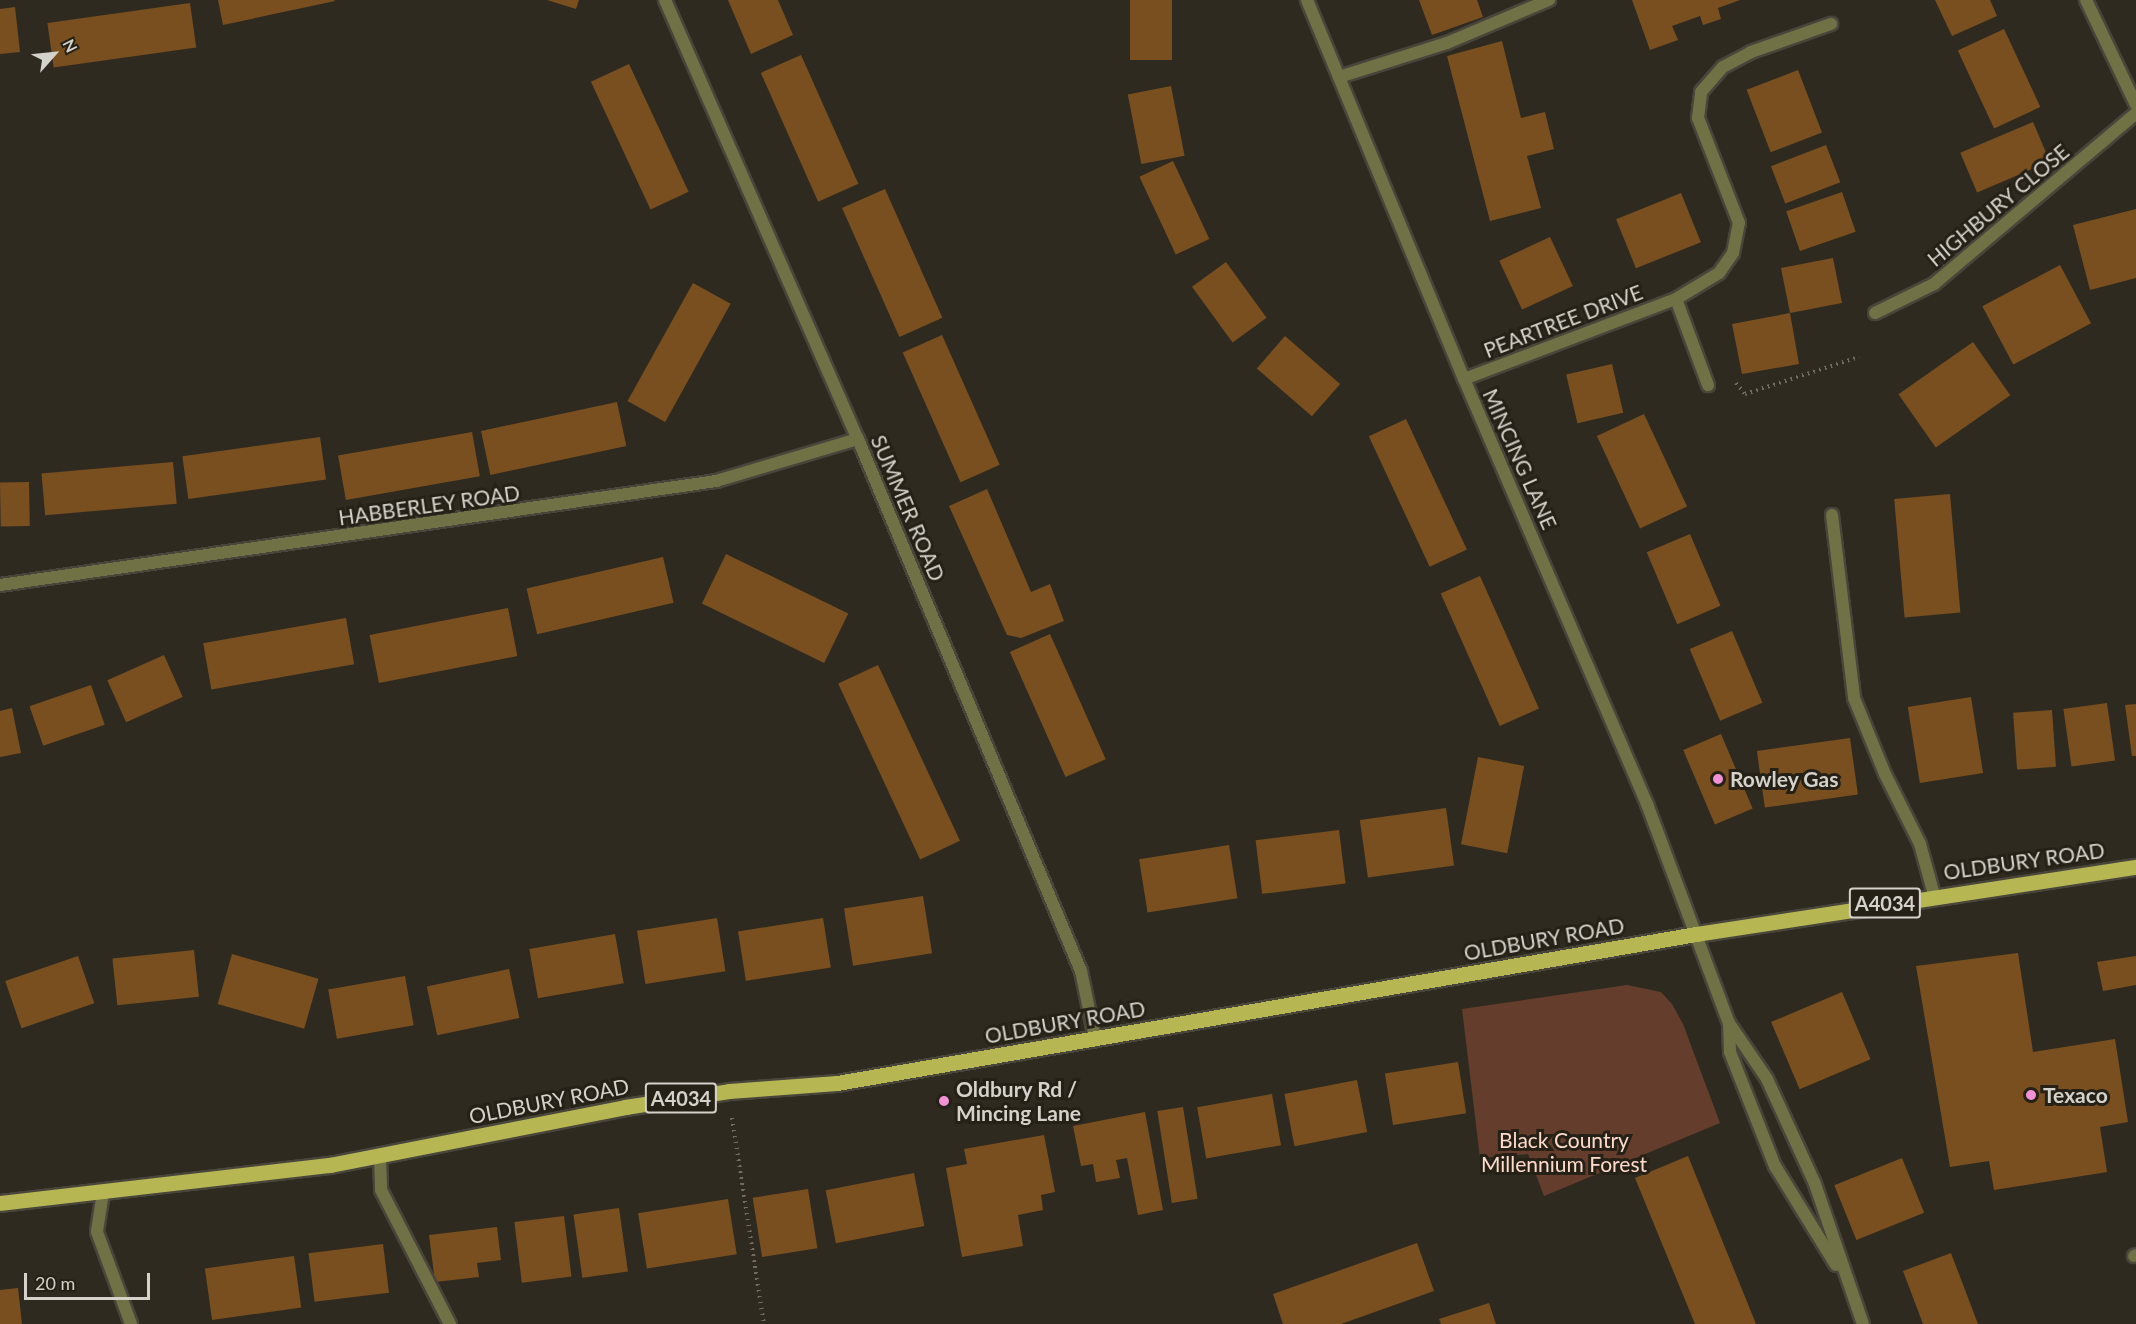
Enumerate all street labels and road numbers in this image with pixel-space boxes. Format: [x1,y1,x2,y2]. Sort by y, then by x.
street label: HIGHBURY CLOSE [1922,138,2074,272]
street label: PEARTREE DRIVE [1480,279,1646,363]
street label: MINCING LANE [1478,385,1562,533]
street label: SUMMER ROAD [866,431,950,585]
street label: HABBERLEY ROAD [336,480,522,530]
street label: OLDBURY ROAD [1941,837,2107,885]
road number: A4034 [1848,886,1922,920]
street label: OLDBURY ROAD [1461,912,1627,966]
street label: OLDBURY ROAD [982,995,1148,1049]
street label: OLDBURY ROAD [466,1073,632,1129]
road number: A4034 [644,1081,718,1115]

